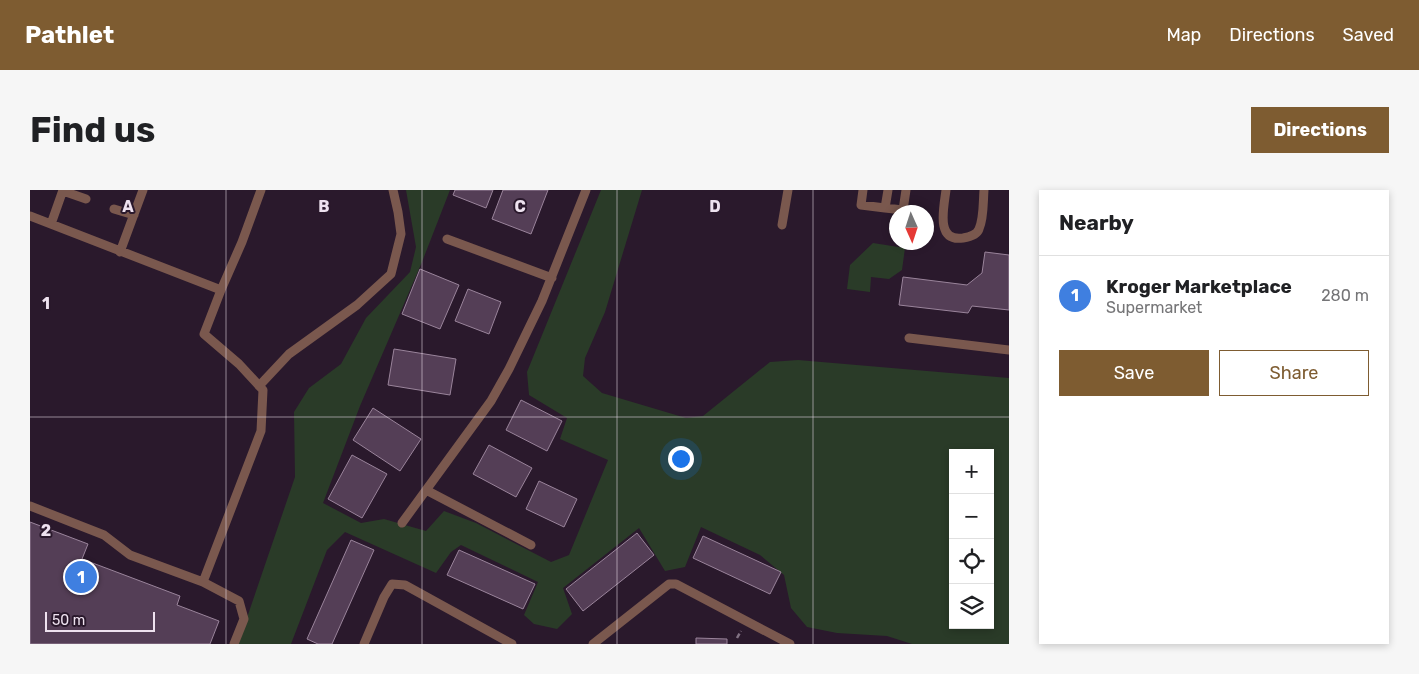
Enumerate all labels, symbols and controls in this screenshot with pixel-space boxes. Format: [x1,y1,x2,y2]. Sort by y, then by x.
text: Pathlet [25,21,114,49]
text: Map [1166,24,1201,46]
text: Directions [1229,24,1315,46]
text: Saved [1343,24,1394,46]
button: Directions [1251,107,1389,153]
text: Find us [30,109,155,151]
text: A [122,197,134,216]
text: B [318,197,330,216]
text: C [514,197,526,216]
text: D [709,197,721,216]
north arrow [889,205,934,250]
text: Nearby [1059,210,1134,235]
text: Kroger Marketplace [1106,275,1292,298]
text: 1 [1071,286,1079,305]
text: 280 m [1321,286,1369,305]
text: 1 [42,294,50,313]
text: Supermarket [1106,298,1202,317]
button: Save [1059,350,1209,396]
button: Share [1219,350,1369,396]
your location [668,446,694,472]
map controls [949,449,994,629]
button: + [949,449,994,494]
button: − [949,494,994,539]
text: 2 [41,521,51,540]
button: locate [949,539,994,584]
pin: 1 [65,558,97,596]
button: layers [949,584,994,629]
scale bar [45,609,155,632]
text: 50 m [52,612,85,629]

